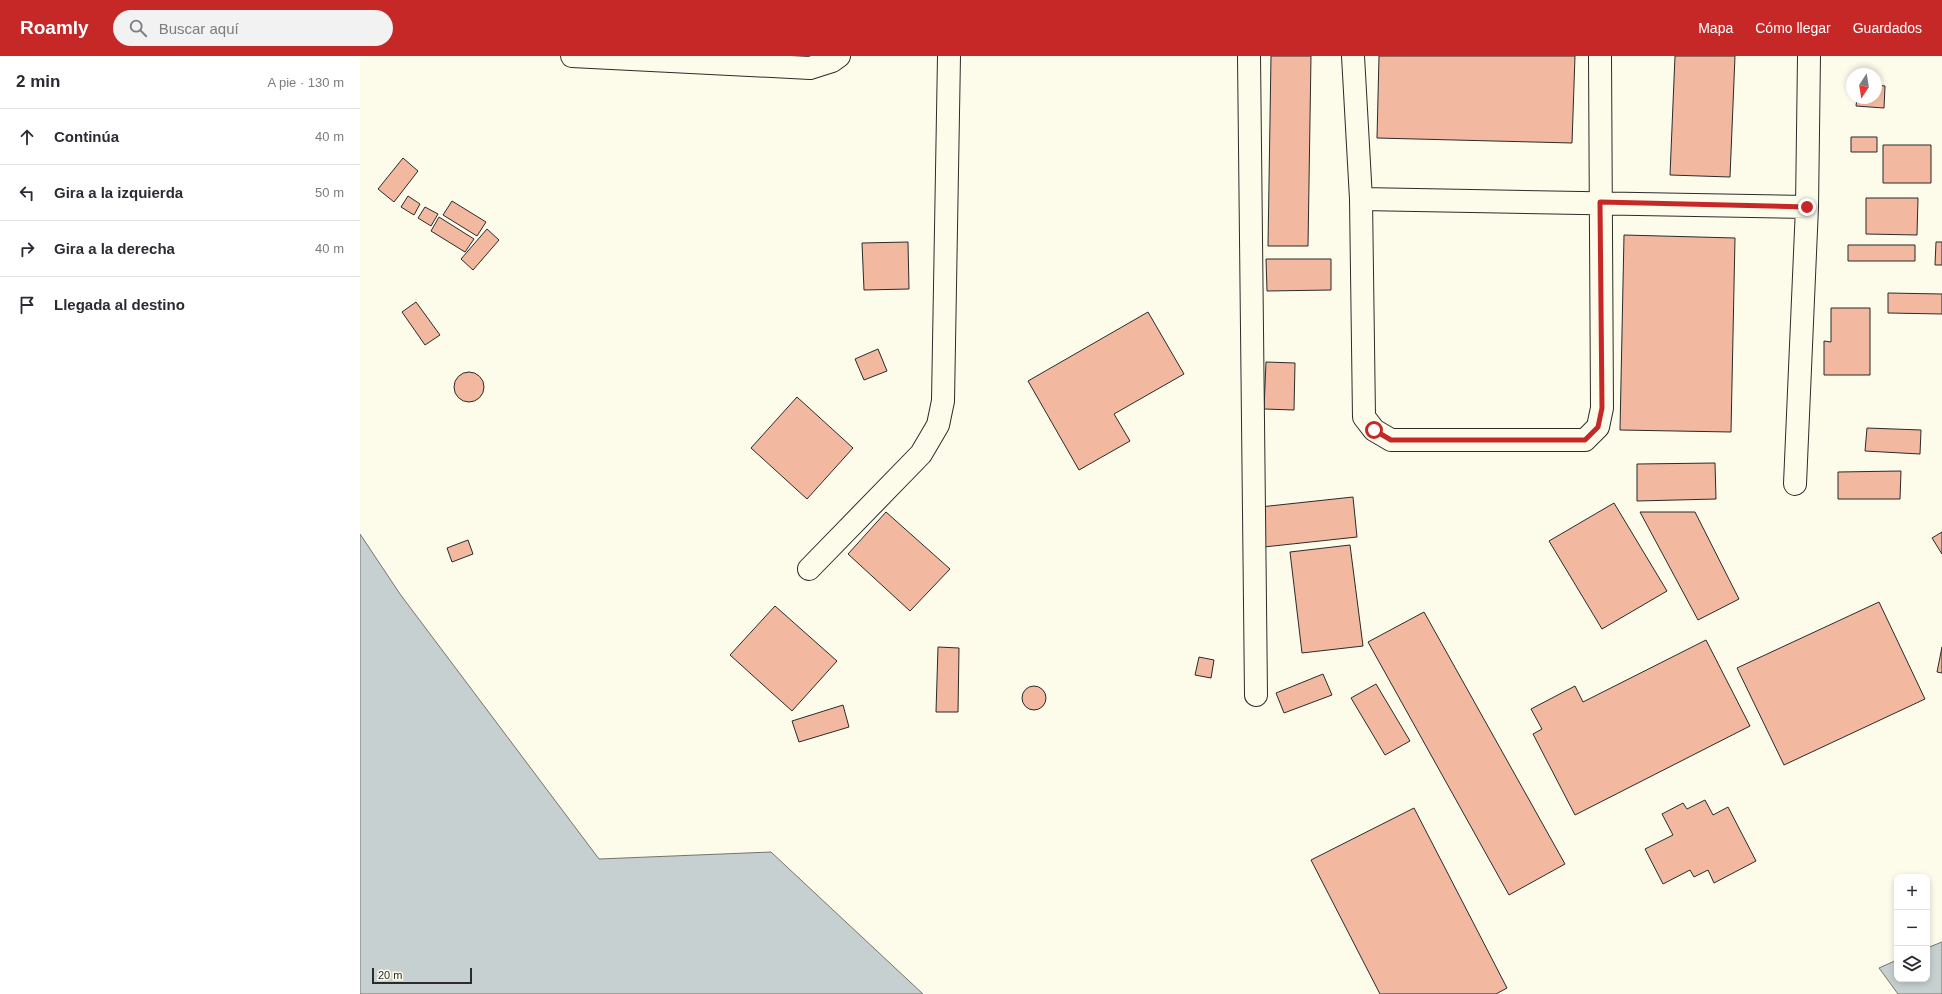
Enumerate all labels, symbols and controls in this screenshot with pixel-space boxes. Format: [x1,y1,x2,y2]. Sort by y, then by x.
search box [113,10,393,46]
text: Roamly [20,17,89,38]
icon: search [127,17,149,39]
text: Buscar aquí [159,20,239,37]
text: Mapa [1698,20,1733,36]
text: Cómo llegar [1755,20,1831,36]
text: Guardados [1853,20,1922,36]
north arrow [1846,68,1882,104]
text: 2 min [16,72,60,91]
text: A pie · 130 m [267,75,344,90]
icon: ahead [16,126,38,148]
text: Continúa [54,128,119,145]
text: 40 m [315,129,344,144]
icon: left [16,182,38,204]
text: Gira a la izquierda [54,184,183,201]
text: 50 m [315,185,344,200]
route end [1798,198,1816,216]
icon: right [16,238,38,260]
text: Gira a la derecha [54,240,175,257]
text: 40 m [315,241,344,256]
icon: arrive [16,294,38,316]
text: Llegada al destino [54,296,185,313]
route start [1365,421,1383,439]
map controls [1894,874,1930,982]
button: + [1894,874,1930,910]
button: − [1894,910,1930,946]
button: layers [1894,946,1930,982]
scale bar [372,966,472,985]
text: 20 m [378,969,402,981]

